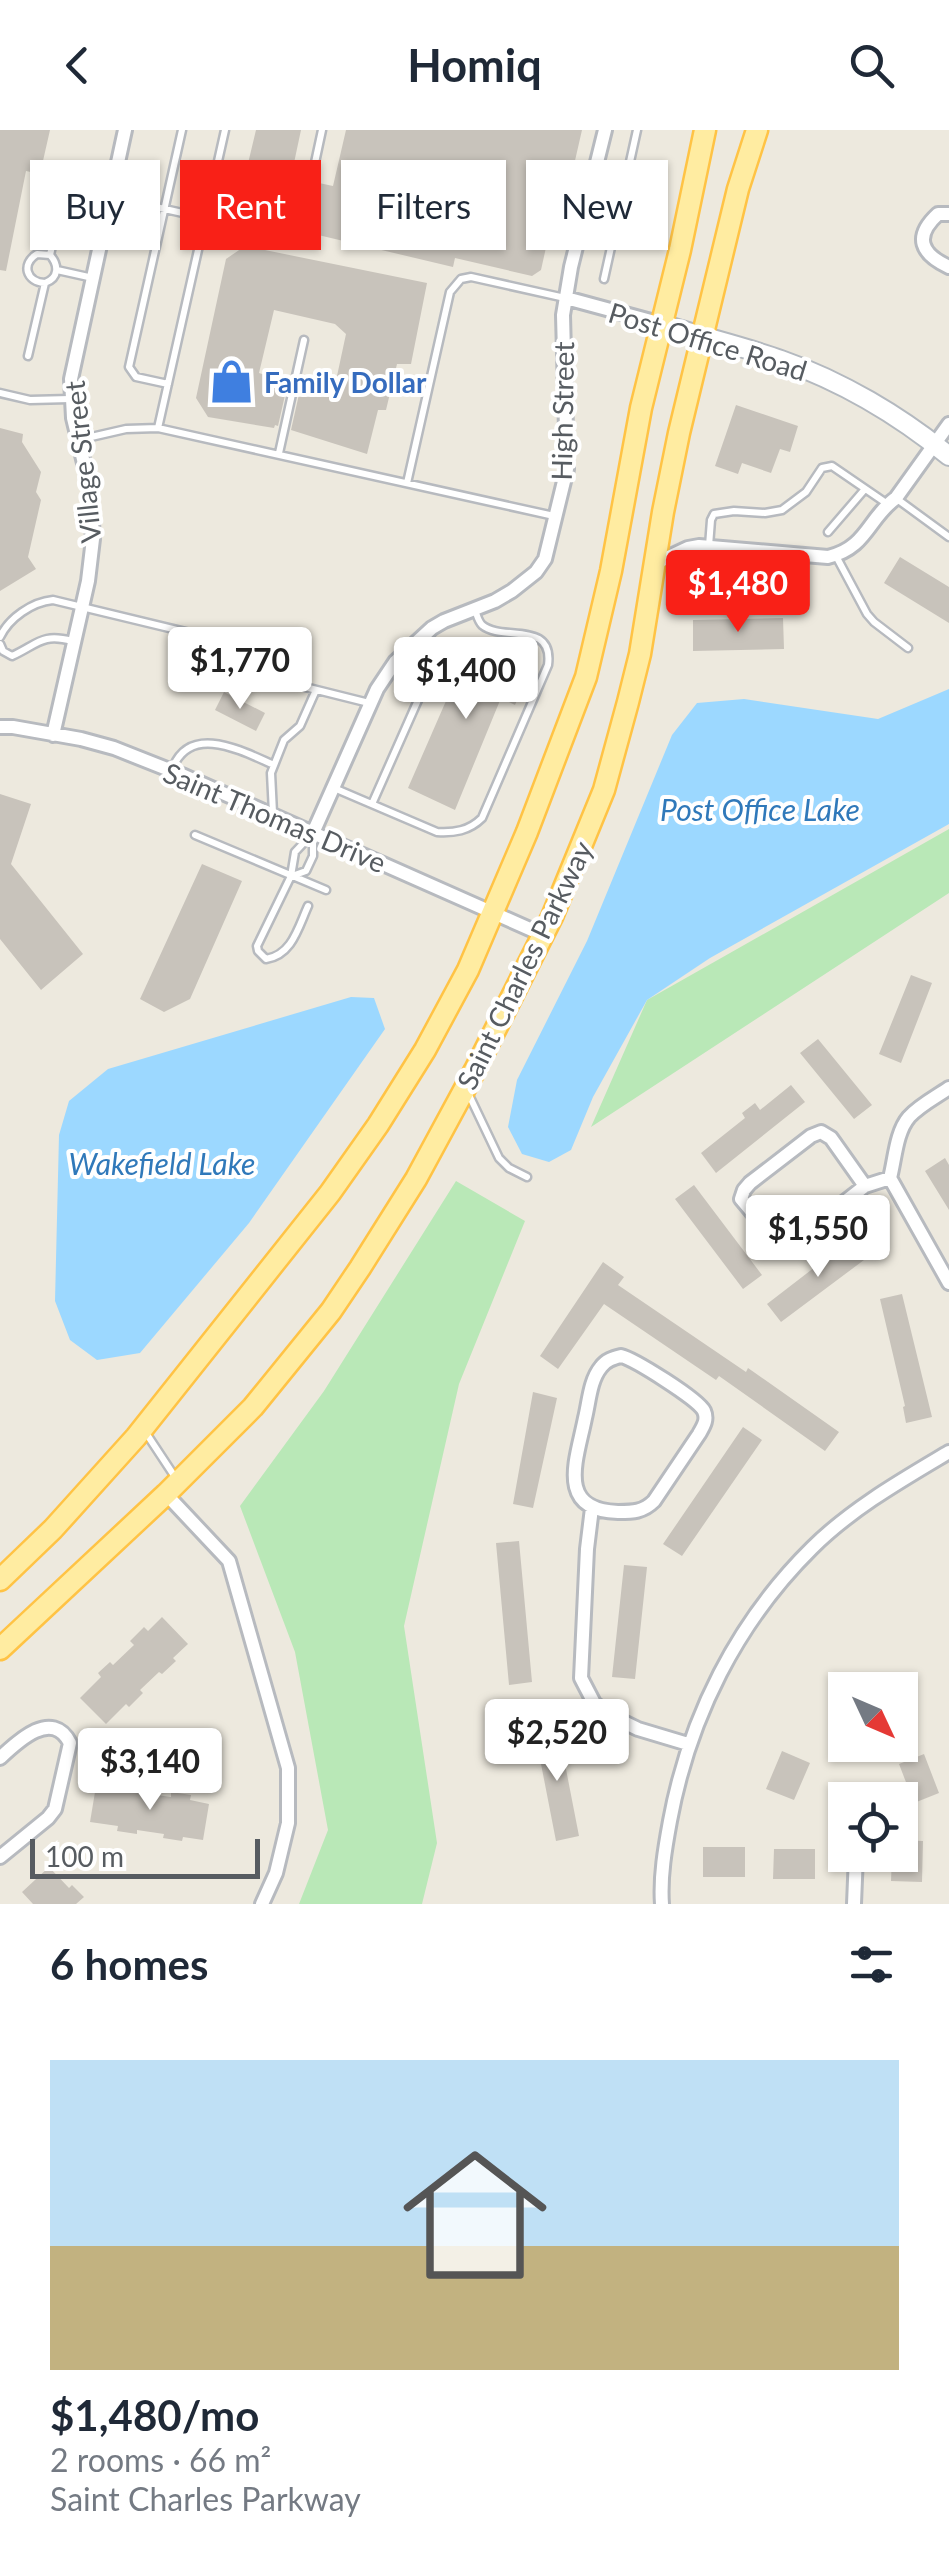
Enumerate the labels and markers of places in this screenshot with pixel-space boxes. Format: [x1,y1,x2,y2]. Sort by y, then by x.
shop icon: Family Dollar [207,358,255,406]
place label: Family Dollar [264,365,427,399]
pin: $1,480 [657,550,819,635]
pin: $1,770 [159,627,321,712]
pin: $1,400 [385,637,547,722]
pin: $1,550 [737,1195,899,1280]
pin: $2,520 [476,1699,638,1784]
pin: $3,140 [69,1728,231,1813]

